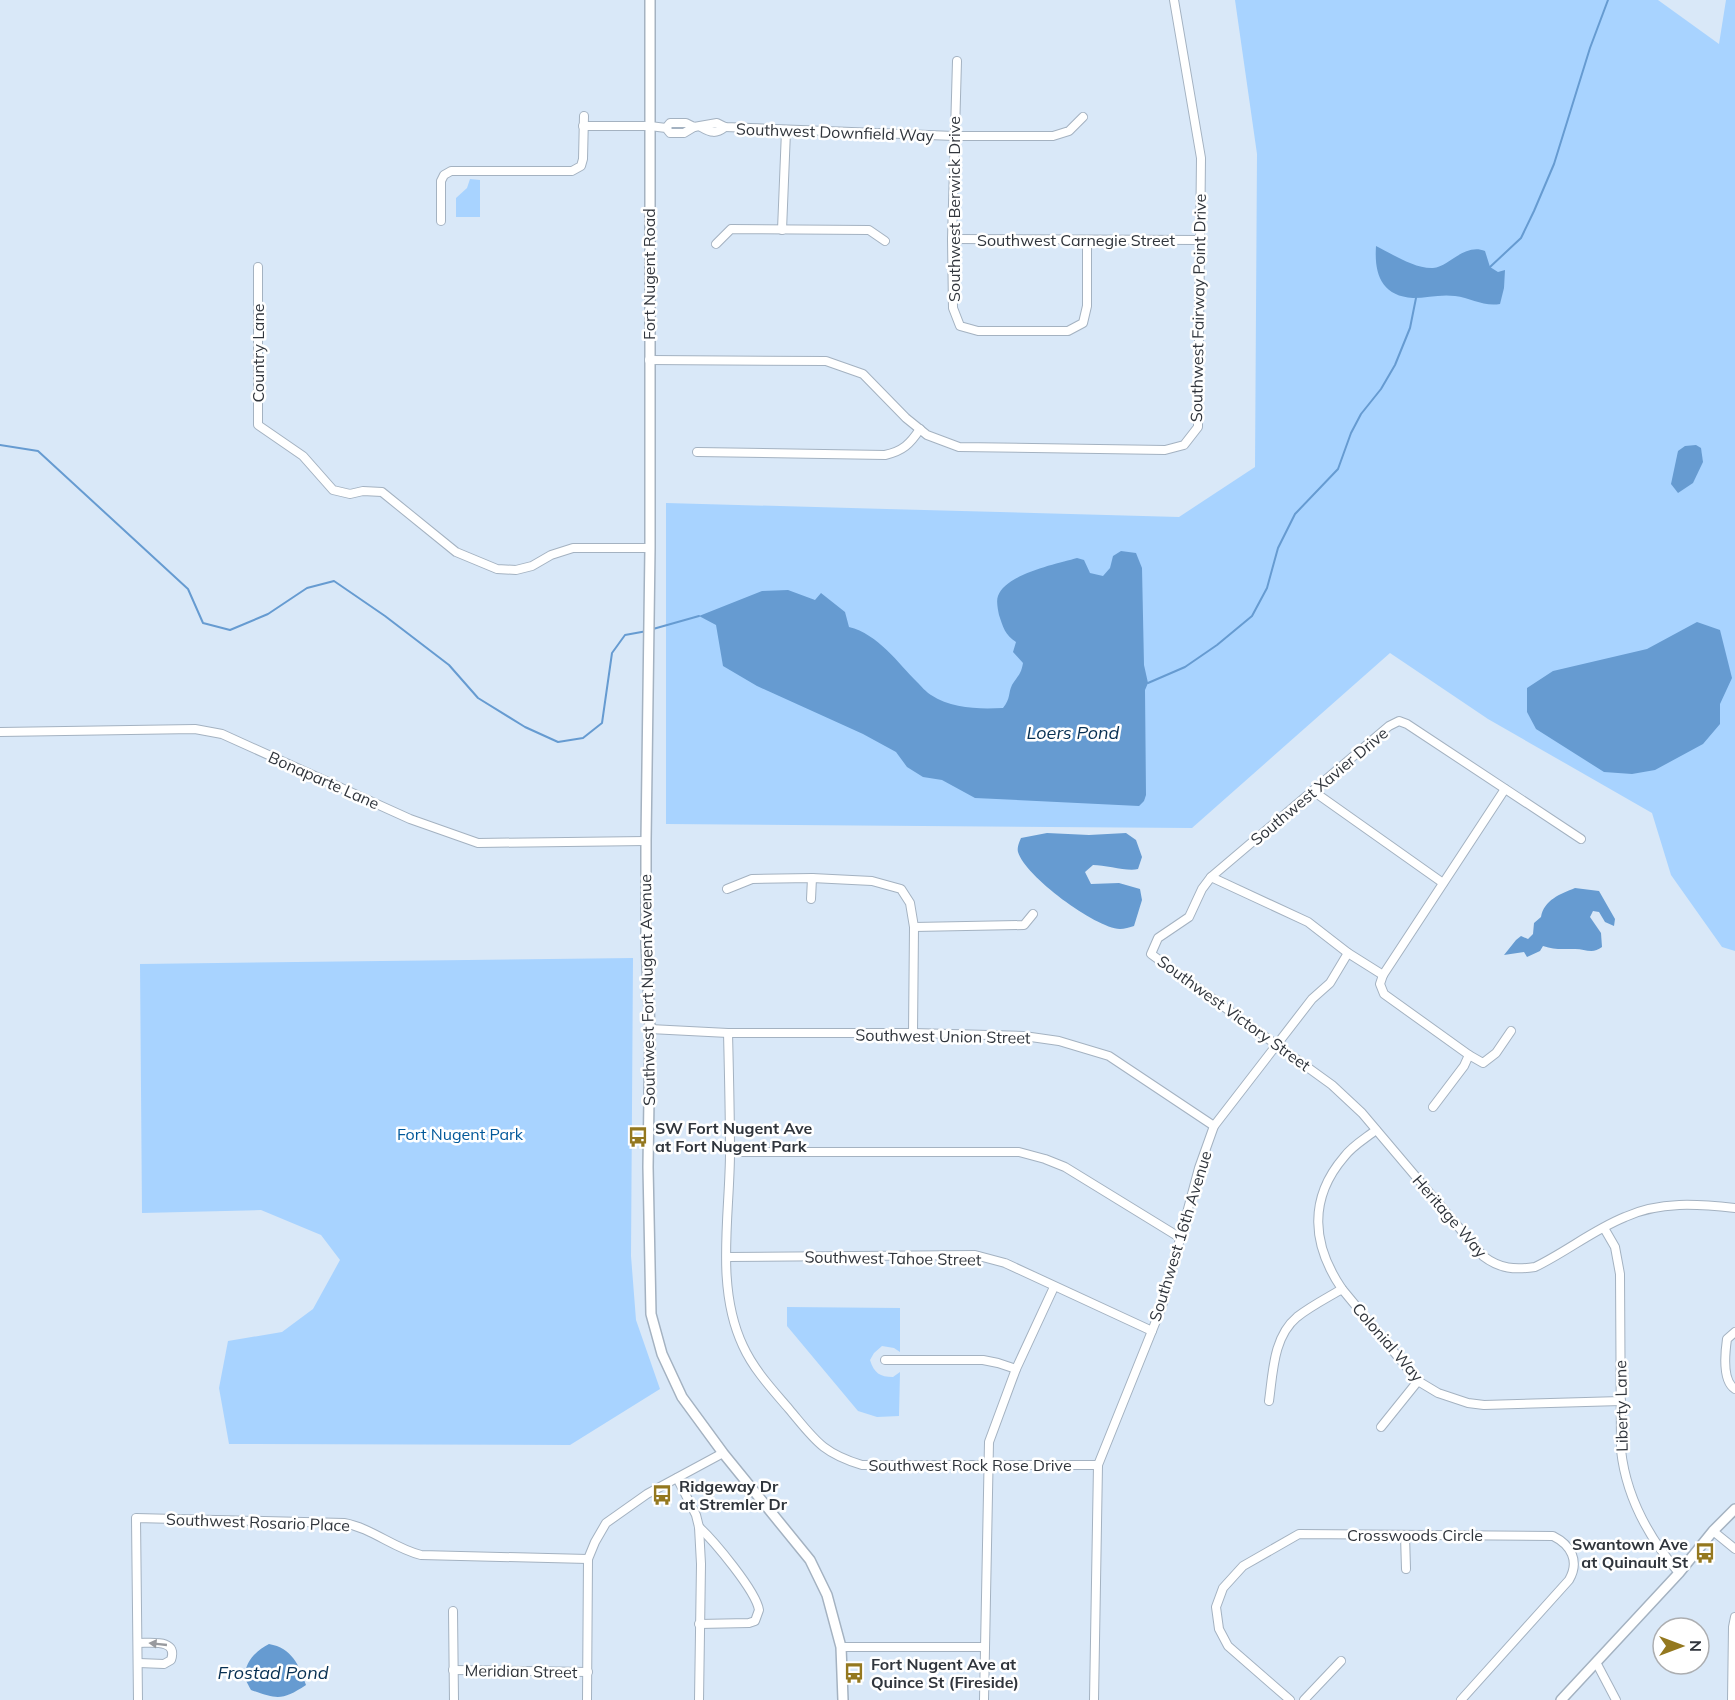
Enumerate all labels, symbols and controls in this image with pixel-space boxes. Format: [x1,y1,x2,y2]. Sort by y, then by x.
street label: Southwest Berwick Drive [944,116,964,302]
street label: Southwest Downfield Way [736,119,935,145]
street label: Southwest Fairway Point Drive [1186,194,1210,422]
street label: Fort Nugent Road [639,208,659,340]
street label: Southwest Carnegie Street [977,230,1175,250]
street label: Country Lane [248,303,268,403]
water label: Loers Pond [1027,721,1120,744]
street label: Southwest Xavier Drive [1246,723,1392,849]
street label: Bonaparte Lane [265,747,383,813]
street label: Southwest Fort Nugent Avenue [635,874,659,1106]
street label: Southwest Victory Street [1154,951,1315,1075]
street label: Southwest Union Street [855,1024,1031,1048]
place label: SW Fort Nugent Ave at Fort Nugent Park [655,1118,812,1156]
park label: Fort Nugent Park [397,1124,524,1144]
bus stop icon: SW Fort Nugent Ave at Fort Nugent Park [626,1125,650,1149]
street label: Southwest 16th Avenue [1144,1148,1216,1324]
street label: Heritage Way [1409,1170,1492,1262]
street label: Southwest Tahoe Street [804,1246,982,1270]
street label: Colonial Way [1348,1298,1428,1386]
street label: Liberty Lane [1610,1360,1632,1452]
street label: Southwest Rock Rose Drive [868,1455,1072,1475]
place label: Ridgeway Dr at Stremler Dr [679,1476,788,1514]
bus stop icon: Ridgeway Dr at Stremler Dr [650,1483,674,1507]
street label: Southwest Rosario Place [166,1509,350,1535]
street label: Crosswoods Circle [1347,1525,1483,1545]
place label: Swantown Ave at Quinault St [1572,1534,1688,1572]
bus stop icon: Swantown Ave at Quinault St [1693,1541,1717,1565]
north arrow [1651,1616,1711,1676]
one-way arrow [148,1639,167,1649]
text: N [1686,1640,1706,1652]
place label: Fort Nugent Ave at Quince St (Fireside) [871,1654,1019,1692]
street label: Meridian Street [464,1660,578,1682]
water label: Frostad Pond [217,1661,329,1684]
bus stop icon: Fort Nugent Ave at Quince St (Fireside) [842,1661,866,1685]

